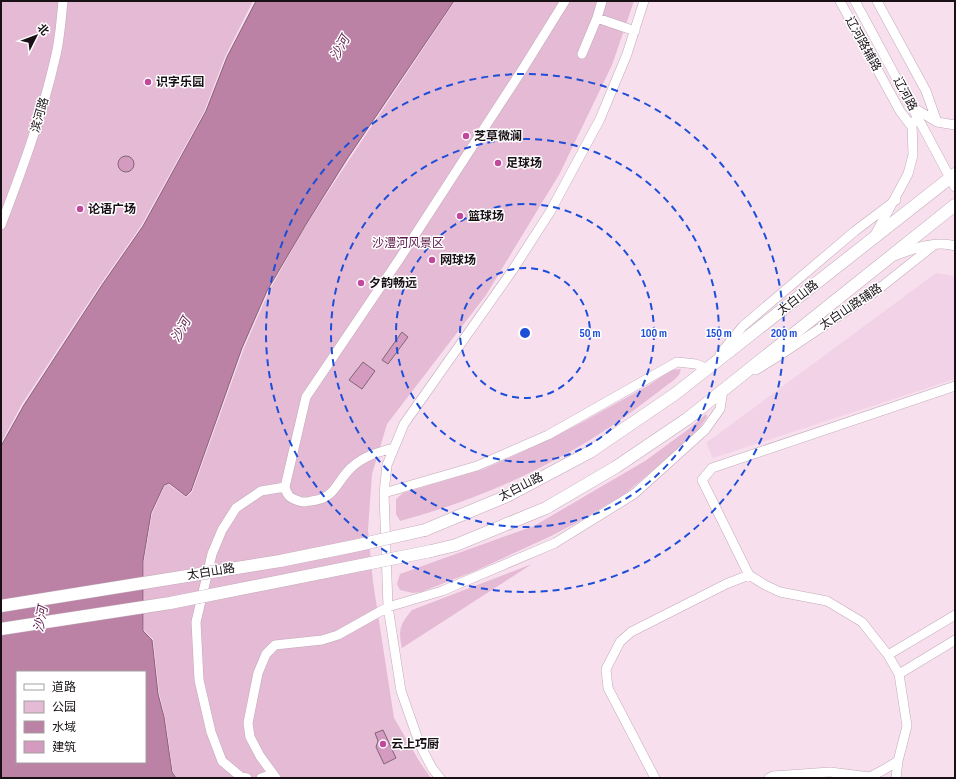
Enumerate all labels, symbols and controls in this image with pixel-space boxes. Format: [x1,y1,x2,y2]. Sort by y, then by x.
street label: 辽河路辅路 [842,14,884,74]
north arrow [16,16,56,56]
text: 北 [35,21,52,38]
water label: 沙河 [327,30,355,63]
place label: 识字乐园 [156,75,204,90]
street label: 辽河路 [890,75,920,113]
marker: 识字乐园 [143,77,153,87]
street label: 滨河路 [28,96,52,134]
place label: 芝草微澜 [474,129,522,144]
marker: 芝草微澜 [461,131,471,141]
place label: 足球场 [506,156,542,171]
marker: 足球场 [493,158,503,168]
place label: 论语广场 [88,202,136,217]
marker: 论语广场 [75,204,85,214]
place label: 篮球场 [468,209,504,224]
marker: 篮球场 [455,211,465,221]
park label: 沙澧河风景区 [372,236,444,251]
place label: 网球场 [440,253,476,268]
marker: 网球场 [427,255,437,265]
place label: 夕韵畅远 [369,276,417,291]
street label: 太白山路 [774,277,822,319]
marker: 夕韵畅远 [356,278,366,288]
street label: 太白山路辅路 [817,281,885,333]
water label: 沙河 [168,312,196,345]
centre of rings [518,326,532,340]
text: 50 m [580,326,600,341]
text: 100 m [641,326,667,341]
text: 150 m [706,326,732,341]
text: 200 m [771,326,797,341]
street label: 太白山路 [496,469,546,505]
street label: 太白山路 [186,561,236,583]
water label: 沙河 [31,602,52,633]
legend [16,671,146,763]
text: 道路 [52,680,76,695]
text: 公园 [52,700,76,715]
text: 水域 [52,720,76,735]
place label: 云上巧厨 [391,737,439,752]
marker: 云上巧厨 [378,739,388,749]
text: 建筑 [52,740,76,755]

